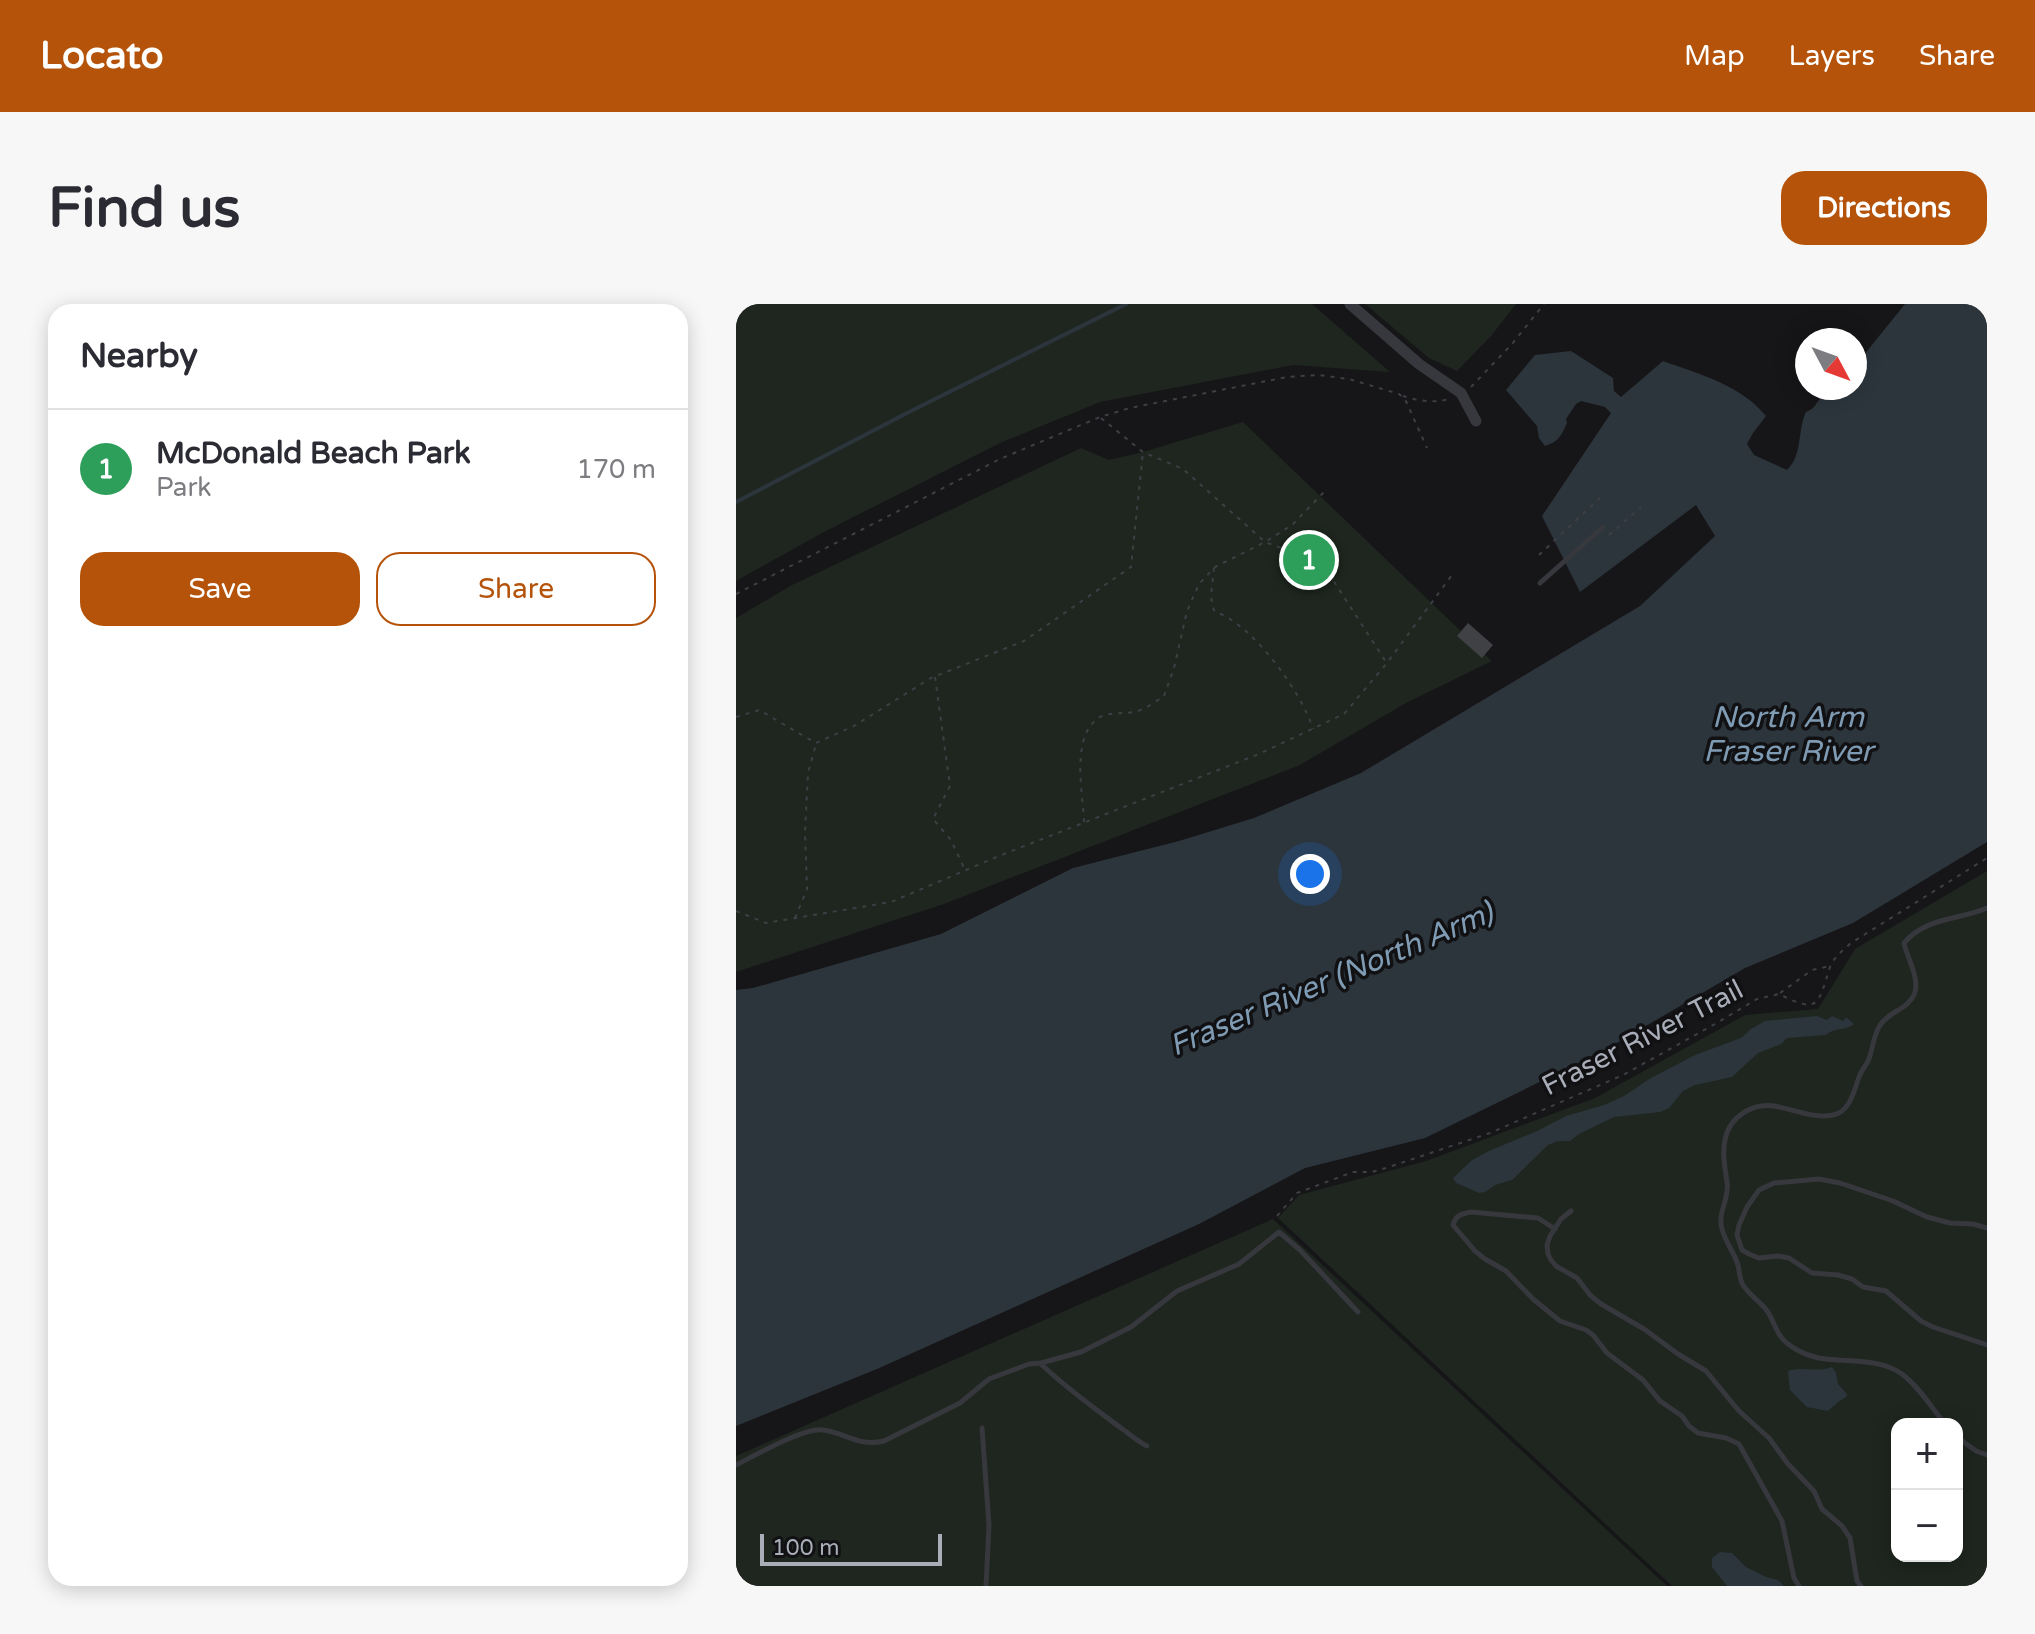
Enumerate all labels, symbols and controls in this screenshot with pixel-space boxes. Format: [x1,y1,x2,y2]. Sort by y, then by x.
text: Locato [40,33,164,79]
text: Map [1684,39,1745,73]
text: Layers [1789,39,1875,73]
text: Share [1919,39,1995,73]
button: Directions [1781,171,1987,245]
text: Find us [48,175,240,242]
north arrow [1795,328,1867,400]
text: Nearby [80,336,198,377]
text: McDonald Beach Park [156,435,471,472]
text: 1 [98,454,114,485]
text: 170 m [576,454,656,485]
text: Park [156,472,212,503]
pin: 1 [1283,530,1335,590]
button: Save [80,552,360,626]
button: Share [376,552,656,626]
water label: North Arm Fraser River [1703,699,1876,770]
your location [1290,854,1330,894]
water label: Fraser River (North Arm) [1164,893,1501,1064]
street label: Fraser River Trail [1536,973,1749,1103]
map controls [1891,1418,1963,1562]
button: + [1891,1418,1963,1490]
button: − [1891,1490,1963,1562]
scale bar [760,1530,942,1566]
text: 100 m [772,1535,839,1561]

